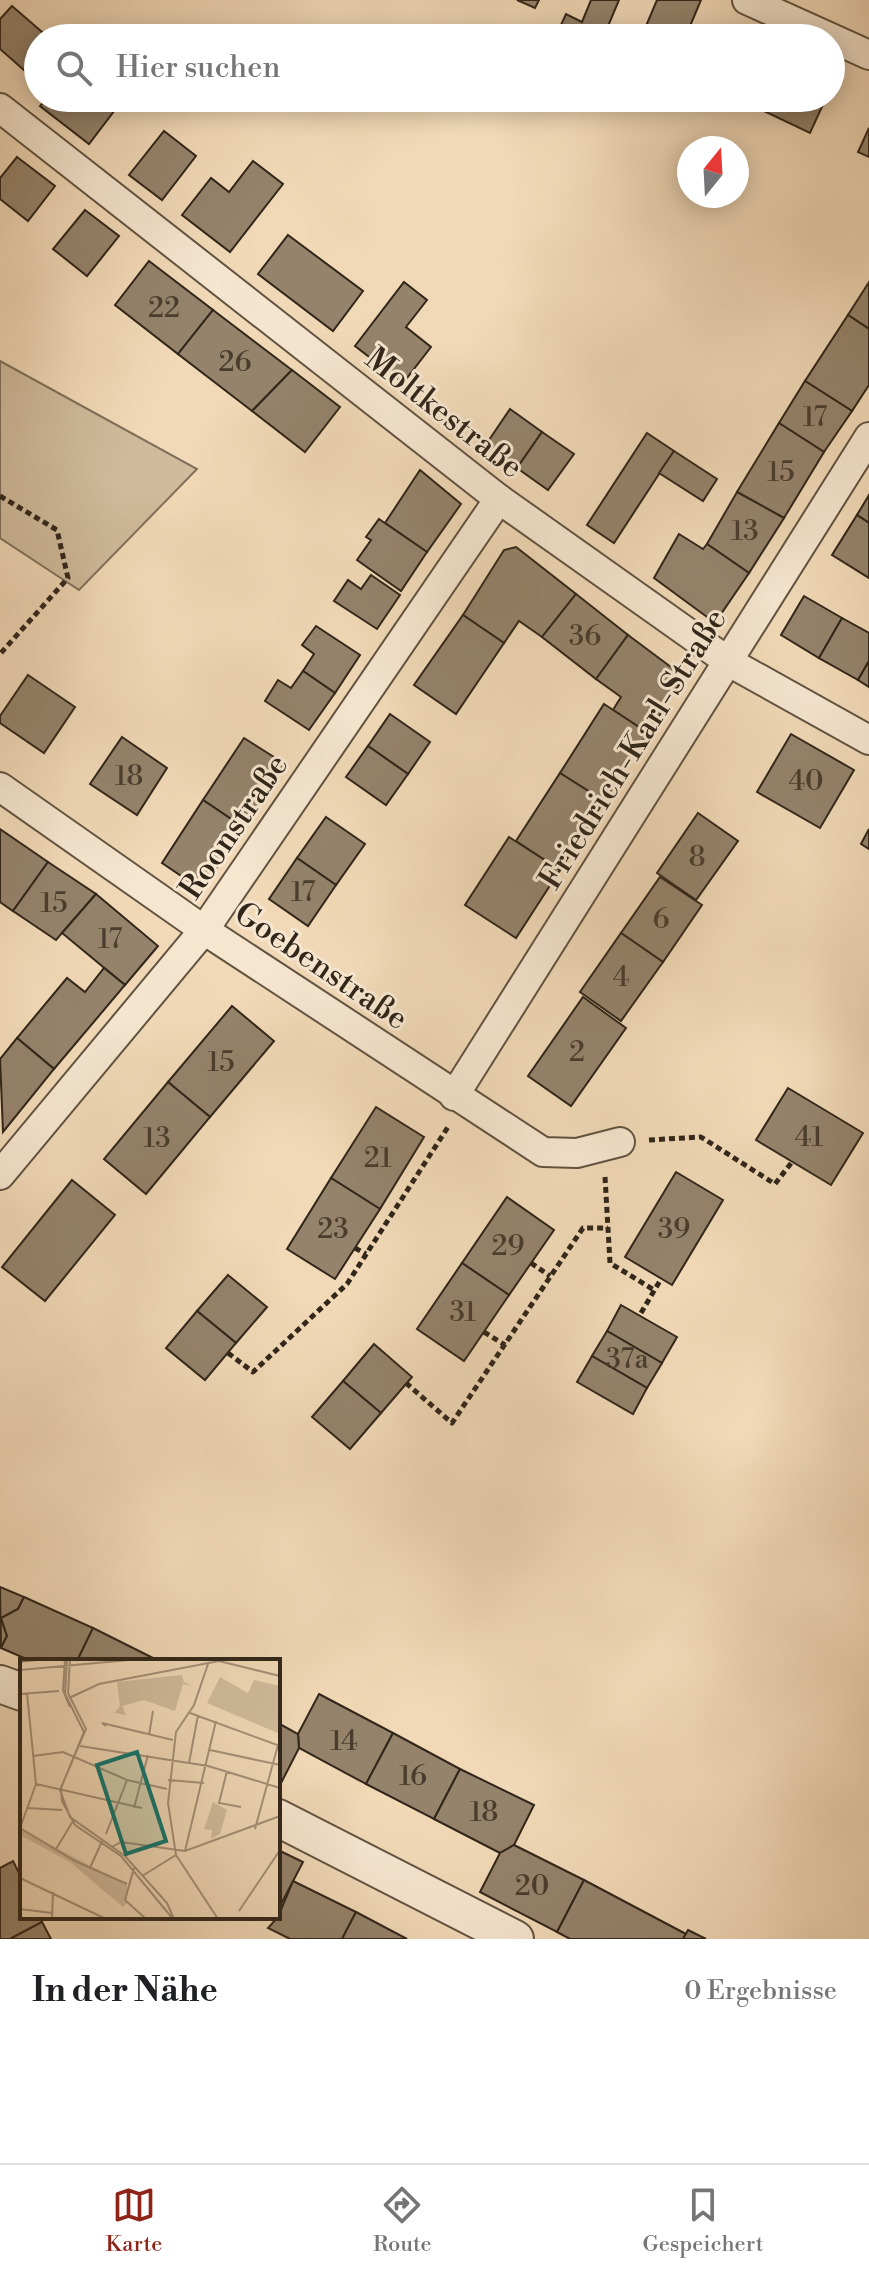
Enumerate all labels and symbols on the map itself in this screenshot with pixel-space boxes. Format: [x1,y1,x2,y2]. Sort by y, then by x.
north arrow [677,136,749,208]
house number: 22 [148,291,180,326]
street label: Moltkestraße [357,339,531,487]
house number: 26 [219,345,251,380]
house number: 17 [803,400,827,435]
house number: 15 [767,455,795,490]
house number: 13 [731,514,759,549]
street label: Friedrich-Karl-Straße [530,601,736,897]
house number: 36 [569,619,601,654]
street label: Roonstraße [171,747,297,907]
house number: 18 [115,759,143,794]
house number: 40 [788,764,824,799]
house number: 8 [688,840,706,875]
house number: 17 [291,875,315,910]
house number: 15 [40,886,68,921]
street label: Goebenstraße [227,893,415,1039]
house number: 6 [653,902,670,937]
house number: 17 [98,922,122,957]
house number: 4 [613,960,629,995]
house number: 2 [569,1035,585,1070]
house number: 15 [207,1045,235,1080]
house number: 41 [795,1120,823,1155]
house number: 13 [143,1121,171,1156]
house number: 21 [364,1141,392,1176]
house number: 23 [317,1212,349,1247]
house number: 39 [658,1212,690,1247]
house number: 29 [492,1229,524,1264]
house number: 31 [450,1295,476,1330]
house number: 37a [605,1342,649,1377]
inset map [20,1659,280,1919]
house number: 14 [330,1724,358,1759]
house number: 16 [399,1759,427,1794]
house number: 18 [470,1795,498,1830]
house number: 20 [515,1869,549,1904]

